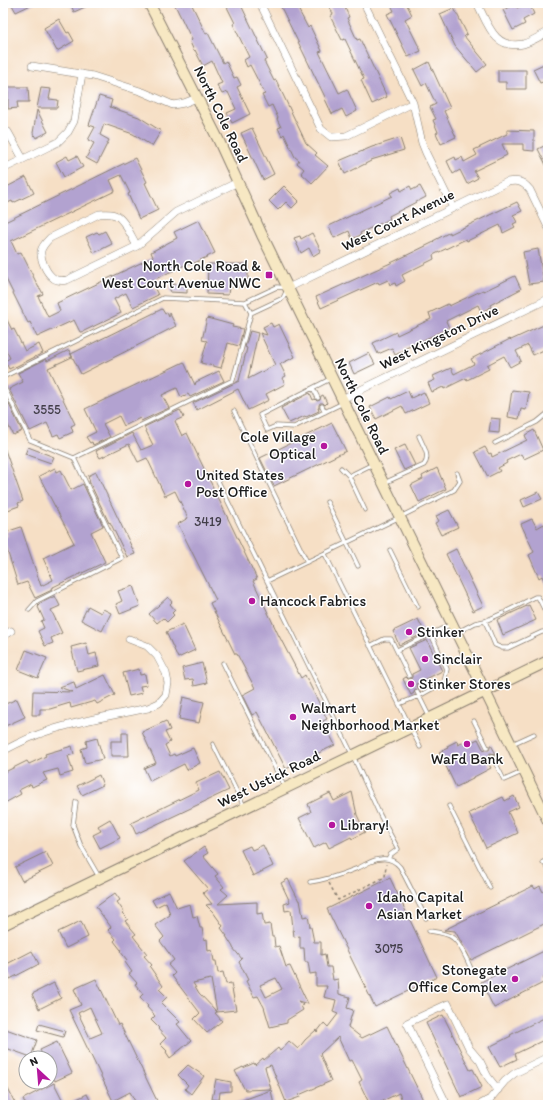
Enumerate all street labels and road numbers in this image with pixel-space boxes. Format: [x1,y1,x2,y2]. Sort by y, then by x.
street label: North Cole Road [190,63,252,165]
street label: West Court Avenue [339,185,457,255]
street label: West Kingston Drive [377,300,501,374]
street label: North Cole Road [331,355,393,457]
street label: West Ustick Road [215,746,324,812]

